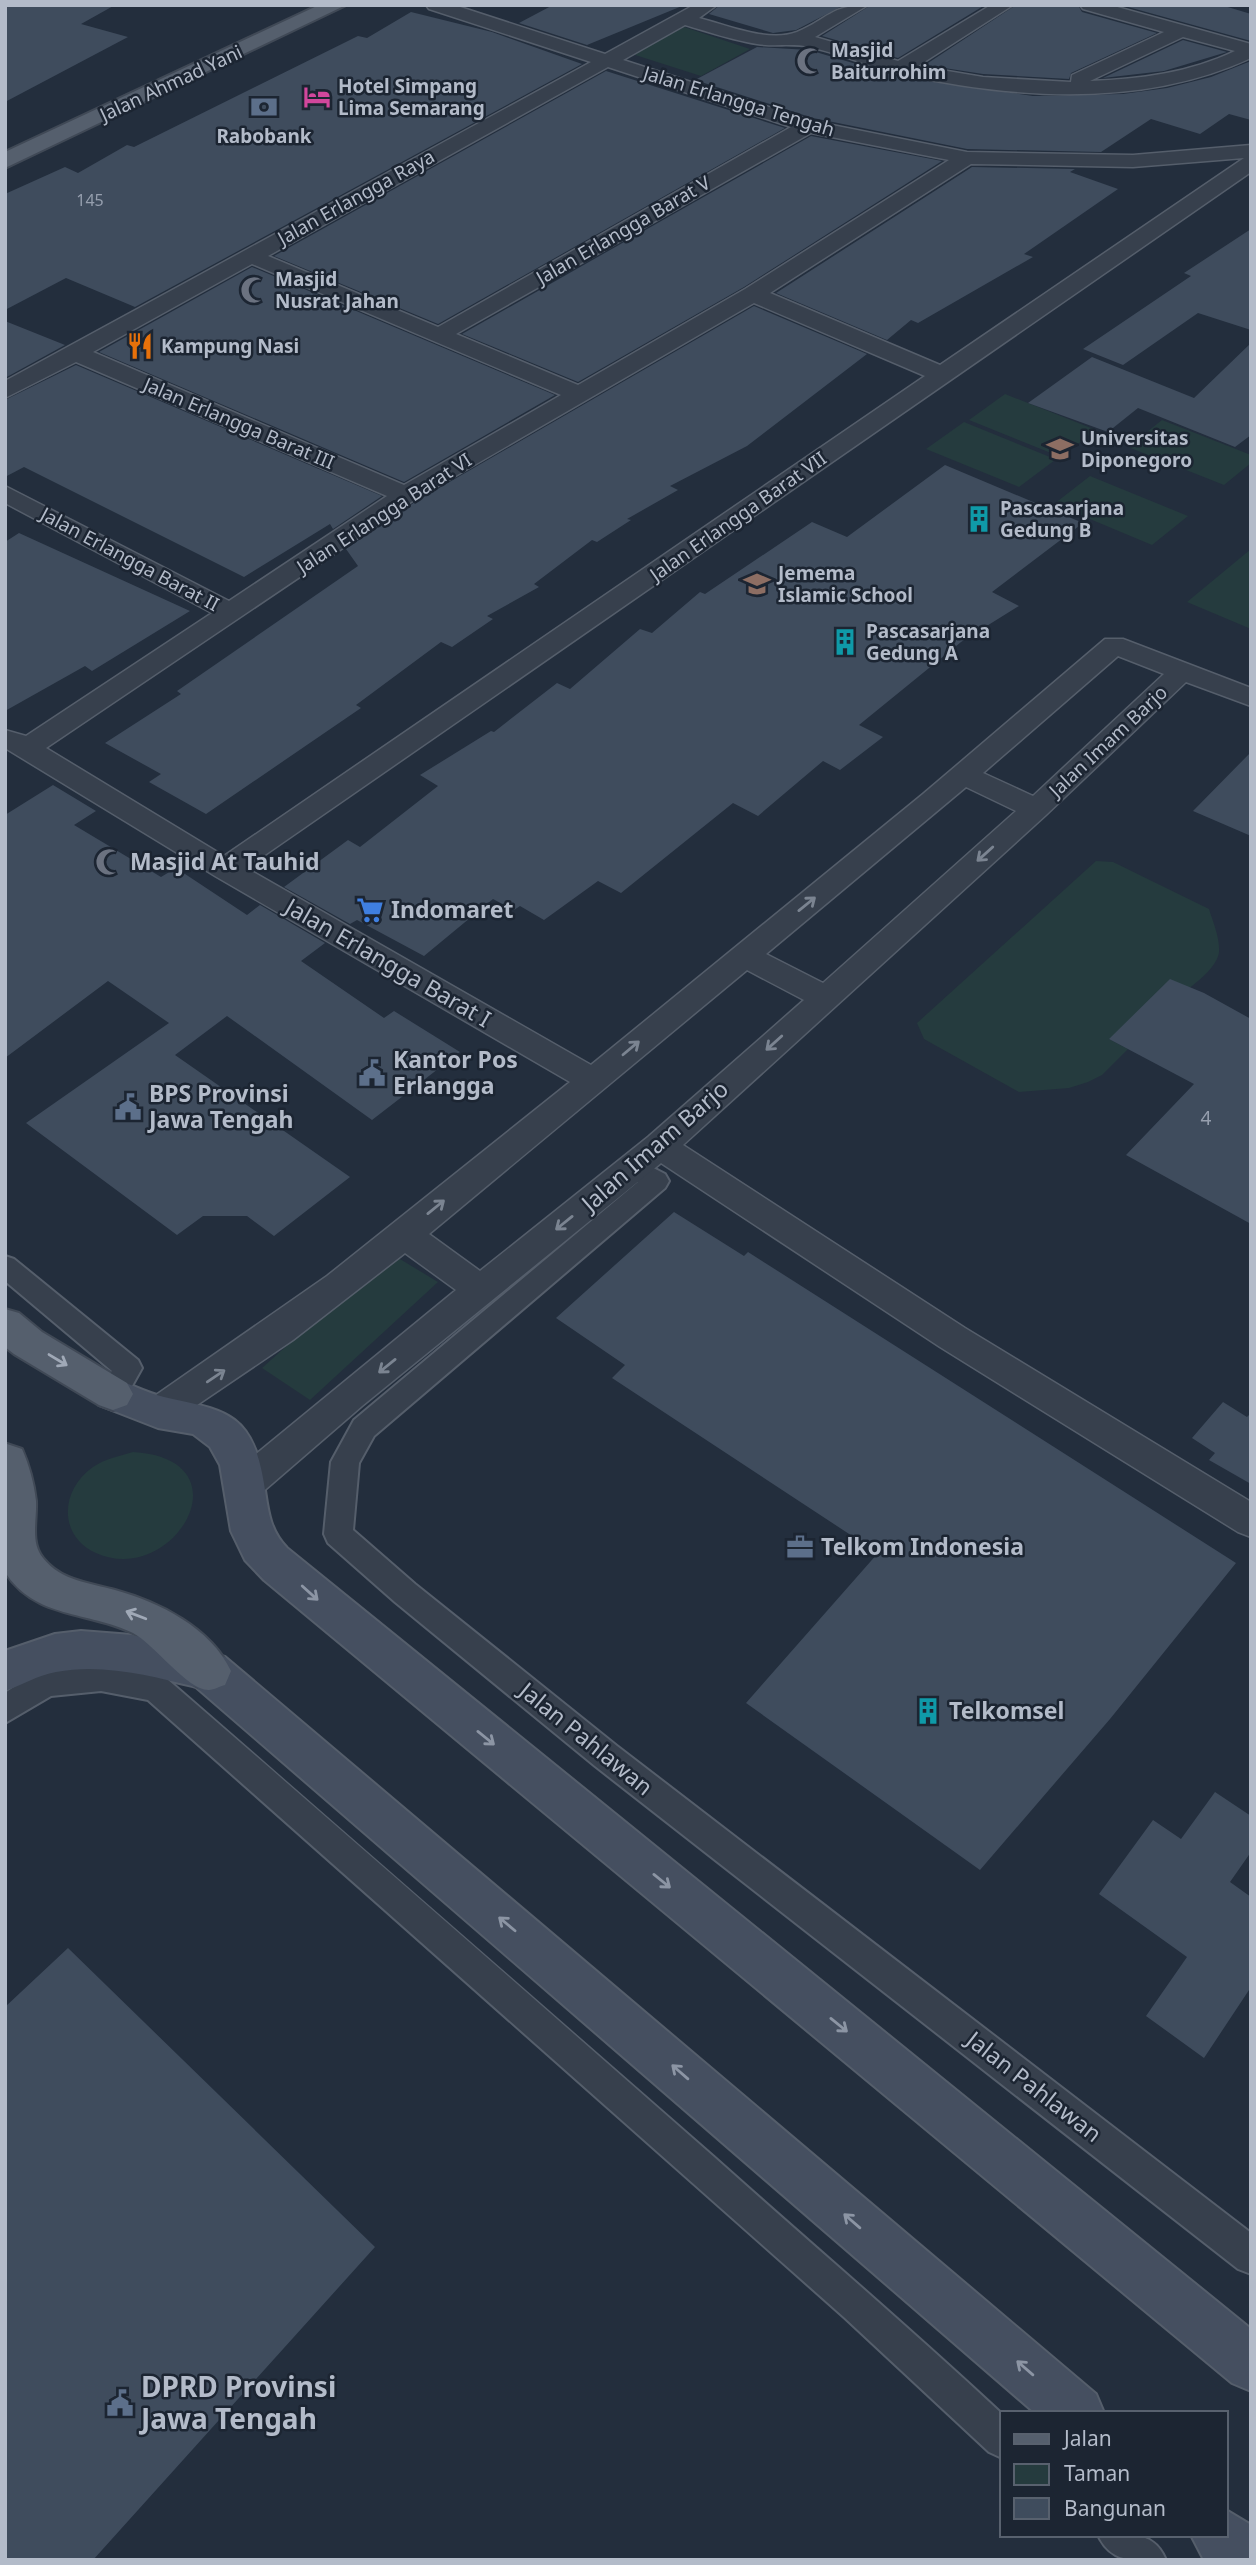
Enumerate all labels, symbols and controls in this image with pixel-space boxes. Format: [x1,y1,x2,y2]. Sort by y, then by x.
place label: Masjid Baiturrohim [831,37,946,85]
street label: Jalan Ahmad Yani [94,39,246,128]
mosque icon: Masjid Baiturrohim [795,46,825,76]
street label: Jalan Erlangga Tengah [638,59,838,142]
place label: Hotel Simpang Lima Semarang [338,73,485,121]
hotel icon: Hotel Simpang Lima Semarang [302,82,332,112]
bank icon: Rabobank [249,92,279,122]
place label: Rabobank [216,123,312,149]
street label: Jalan Erlangga Raya [271,143,439,252]
street label: Jalan Erlangga Barat V [529,169,715,292]
house number: 145 [76,189,104,211]
place label: Masjid Nusrat Jahan [275,266,399,314]
mosque icon: Masjid Nusrat Jahan [239,275,269,305]
restaurant icon: Kampung Nasi [125,331,155,361]
place label: Kampung Nasi [161,333,299,359]
street label: Jalan Erlangga Barat III [138,370,338,475]
place label: Universitas Diponegoro [1081,425,1192,473]
school or university icon: Universitas Diponegoro [1045,434,1075,464]
street label: Jalan Erlangga Barat VII [643,445,831,588]
street label: Jalan Erlangga Barat VI [290,447,476,580]
place label: Pascasarjana Gedung B [1000,495,1124,543]
street label: Jalan Erlangga Barat II [34,500,224,617]
building icon: Pascasarjana Gedung B [964,504,994,534]
place label: Jemema Islamic School [776,560,913,608]
school or university icon: Jemema Islamic School [742,569,772,599]
place label: Pascasarjana Gedung A [866,618,990,666]
building icon: Pascasarjana Gedung A [830,627,860,657]
street label: Jalan Imam Barjo [1042,679,1173,804]
place label: Masjid At Tauhid [130,845,320,877]
one-way arrow [976,846,994,862]
mosque icon: Masjid At Tauhid [94,847,124,877]
street label: Jalan Erlangga Barat I [278,889,497,1034]
place label: Indomaret [391,893,514,925]
supermarket icon: Indomaret [355,895,385,925]
one-way arrow [797,896,815,911]
one-way arrow [766,1034,783,1051]
one-way arrow [622,1040,640,1056]
place label: Kantor Pos Erlangga [393,1043,518,1101]
public building icon: Kantor Pos Erlangga [357,1058,387,1088]
street label: Jalan Imam Barjo [572,1072,735,1219]
place label: BPS Provinsi Jawa Tengah [147,1077,293,1135]
public building icon: BPS Provinsi Jawa Tengah [113,1092,143,1122]
house number: 4 [1201,1105,1212,1131]
one-way arrow [426,1200,444,1215]
one-way arrow [556,1215,574,1231]
one-way arrow [47,1354,67,1368]
one-way arrow [378,1358,397,1373]
one-way arrow [206,1368,226,1382]
place label: Telkom Indonesia [821,1530,1024,1562]
office icon: Telkom Indonesia [785,1532,815,1562]
one-way arrow [301,1585,319,1601]
one-way arrow [126,1608,147,1621]
street label: Jalan Pahlawan [512,1673,660,1802]
place label: Telkomsel [949,1694,1064,1726]
building icon: Telkomsel [913,1696,943,1726]
one-way arrow [476,1730,494,1745]
one-way arrow [653,1874,671,1889]
one-way arrow [499,1916,517,1932]
one-way arrow [829,2017,847,2033]
street label: Jalan Pahlawan [959,2022,1109,2149]
one-way arrow [671,2064,689,2080]
one-way arrow [844,2213,862,2229]
one-way arrow [1017,2360,1035,2376]
place label: DPRD Provinsi Jawa Tengah [138,2367,336,2437]
public building icon: DPRD Provinsi Jawa Tengah [105,2388,135,2418]
legend [1000,2411,1228,2537]
text: Jalan [1062,2424,1112,2452]
text: Taman [1064,2459,1130,2487]
text: Bangunan [1064,2494,1166,2522]

